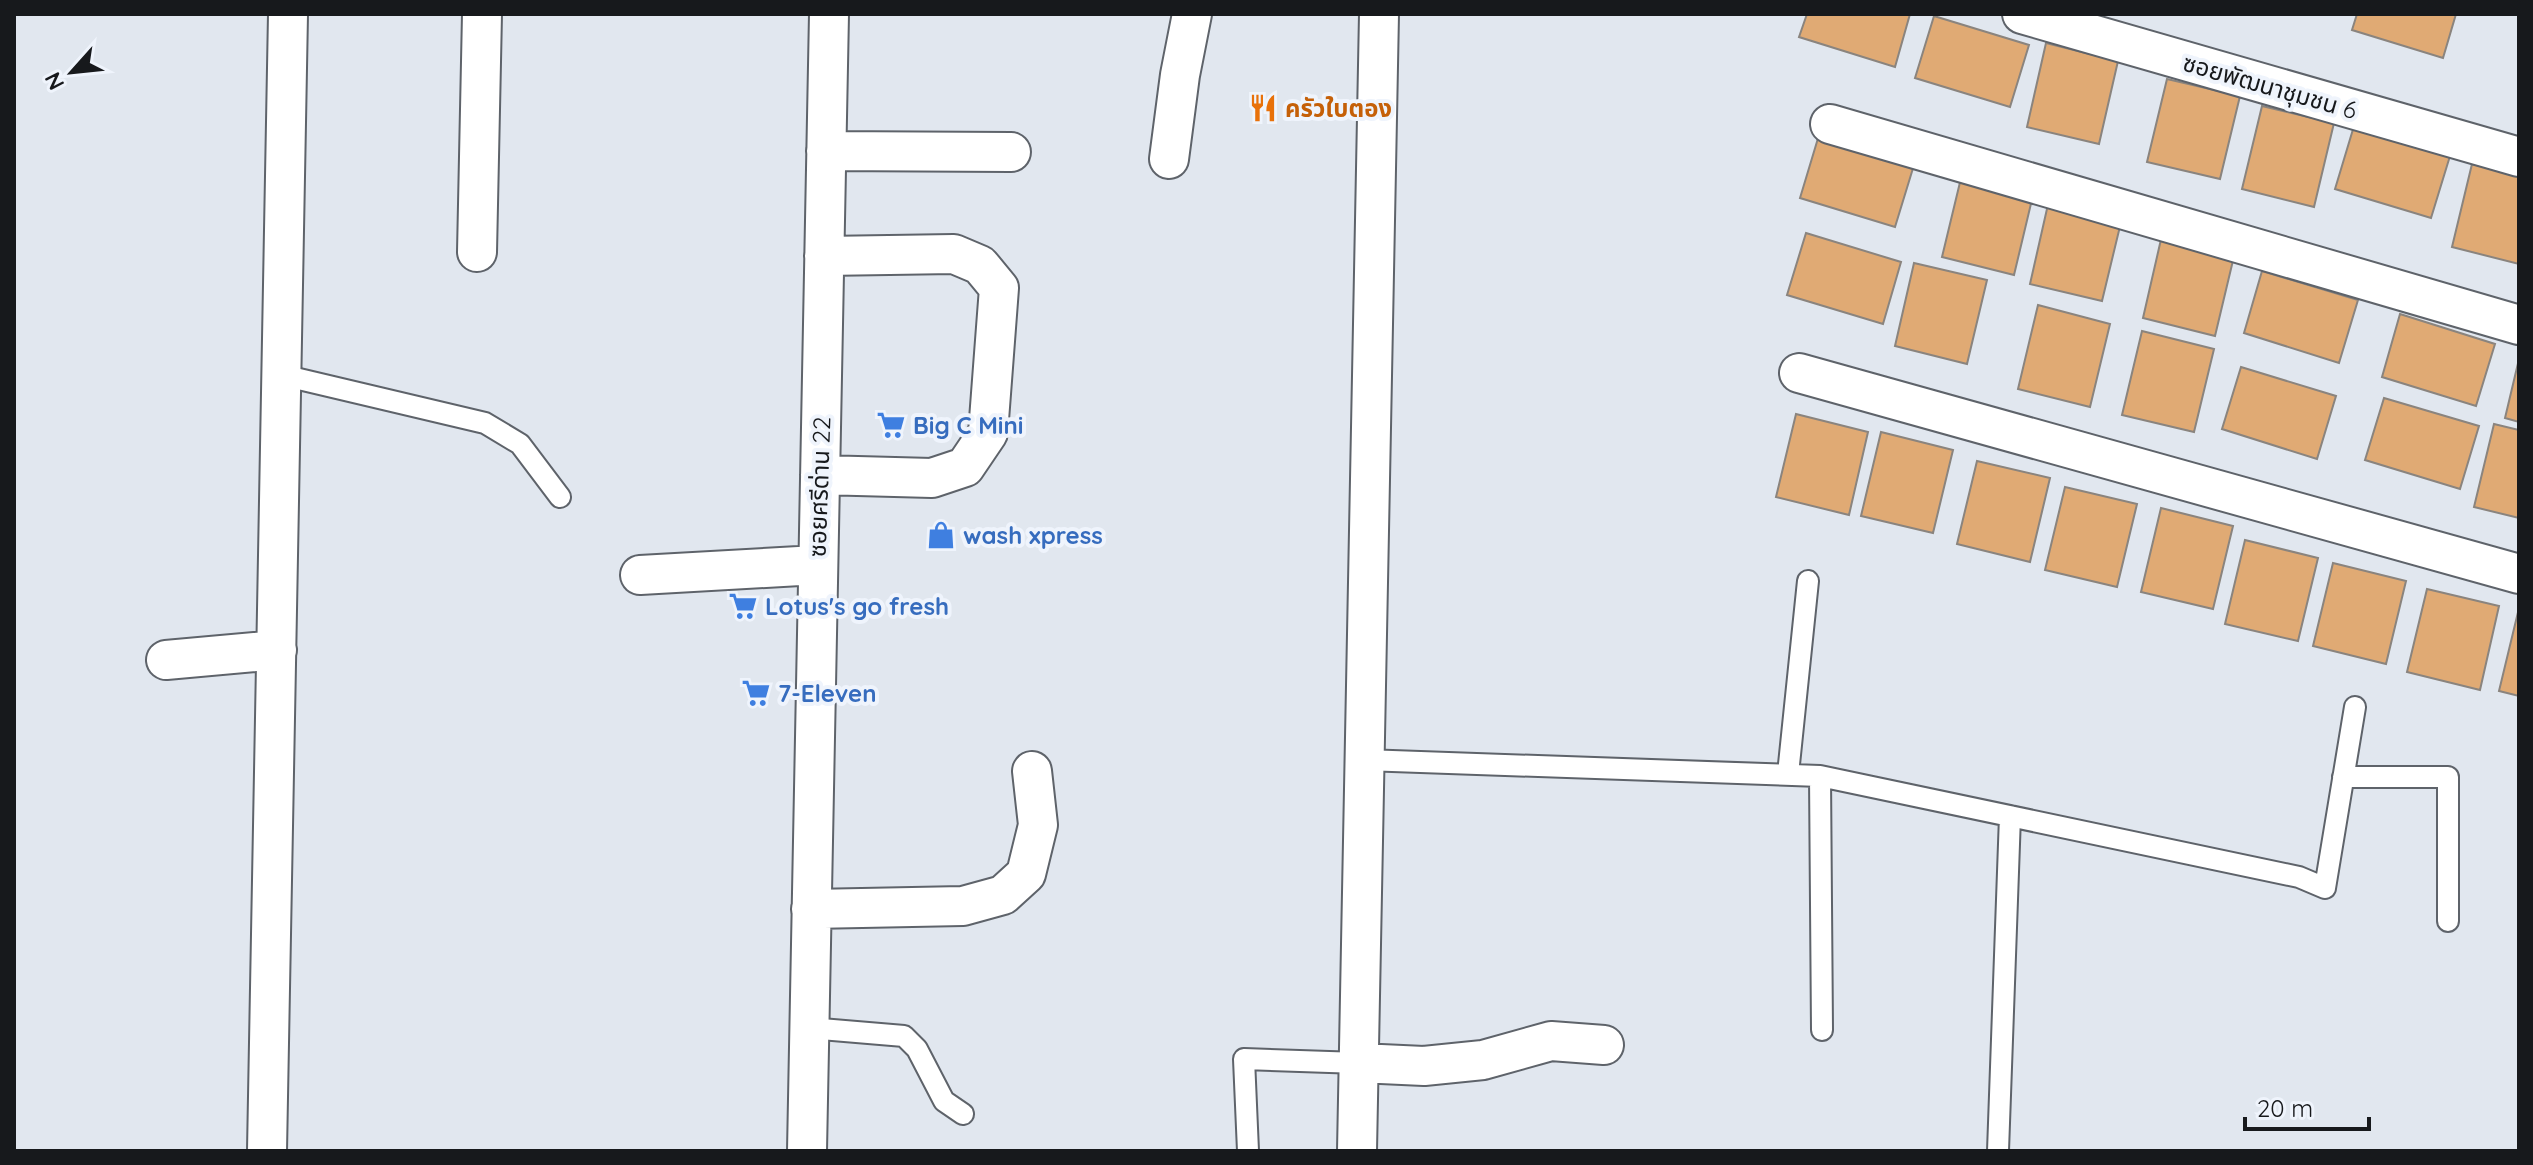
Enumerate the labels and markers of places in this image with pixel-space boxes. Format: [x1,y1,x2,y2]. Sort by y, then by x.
restaurant icon: ครัวใบตอง [1248,93,1278,123]
place label: ครัวใบตอง [1285,93,1392,123]
supermarket icon: Big C Mini [876,410,906,440]
place label: Big C Mini [913,410,1023,440]
shop icon: wash xpress [926,520,956,550]
place label: wash xpress [963,520,1103,550]
supermarket icon: Lotus's go fresh [728,591,758,621]
place label: Lotus's go fresh [765,591,949,621]
supermarket icon: 7-Eleven [741,678,771,708]
place label: 7-Eleven [778,678,877,708]

